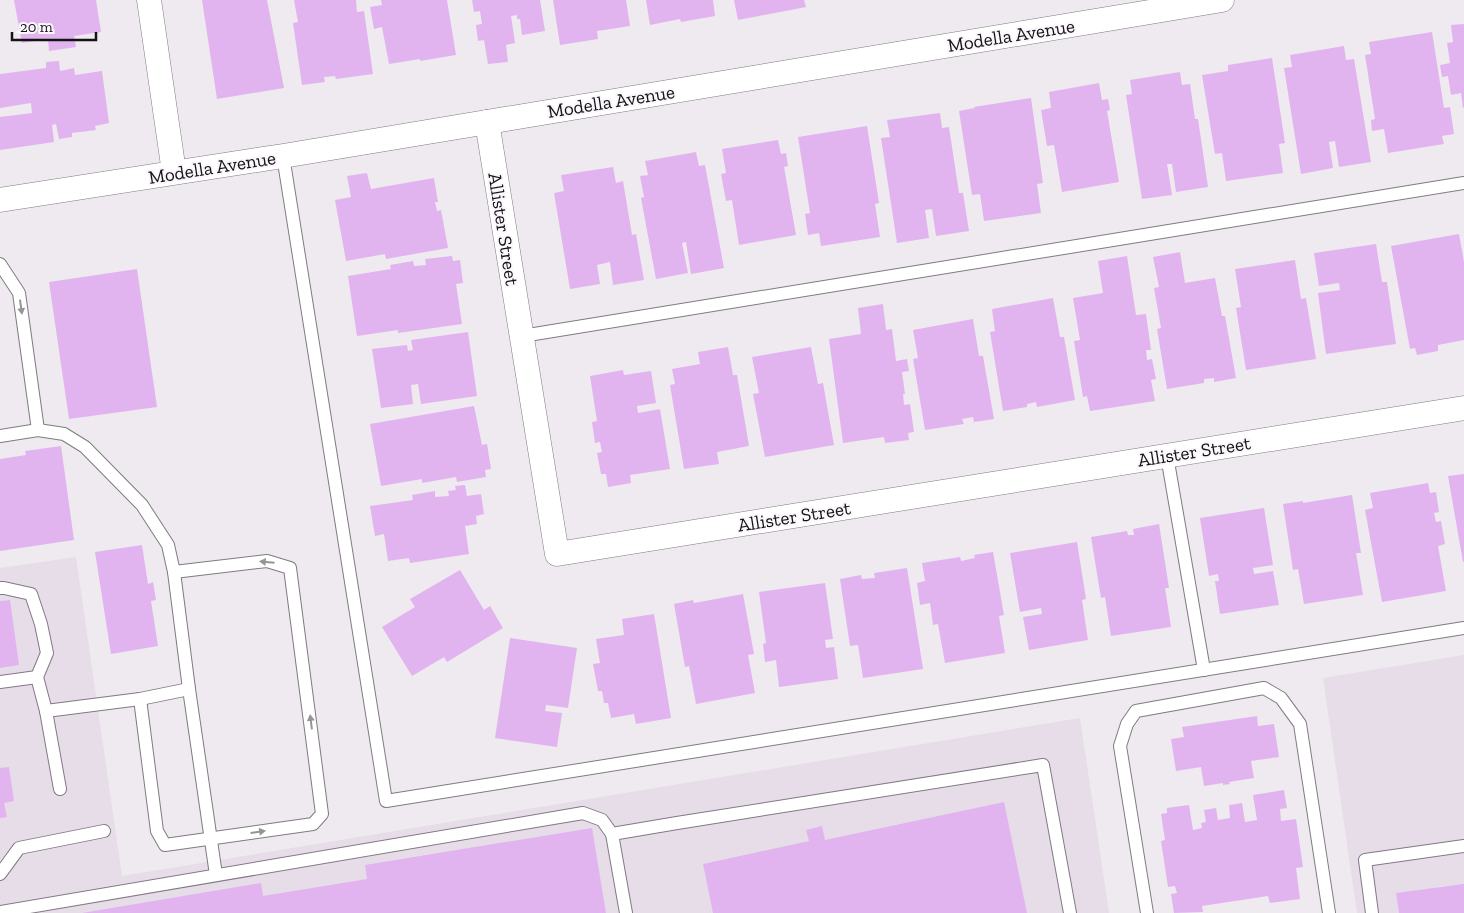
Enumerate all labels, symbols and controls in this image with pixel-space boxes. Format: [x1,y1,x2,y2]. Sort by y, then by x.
scale bar [12,10,96,42]
street label: Modella Avenue [946,14,1076,57]
text: 20 m [20,18,53,36]
street label: Modella Avenue [546,80,676,123]
street label: Modella Avenue [147,146,277,189]
street label: Allister Street [483,171,524,287]
one-way arrow [17,299,25,315]
street label: Allister Street [1136,431,1252,472]
street label: Allister Street [736,496,852,537]
one-way arrow [258,558,274,566]
one-way arrow [307,714,315,730]
one-way arrow [250,828,266,836]

